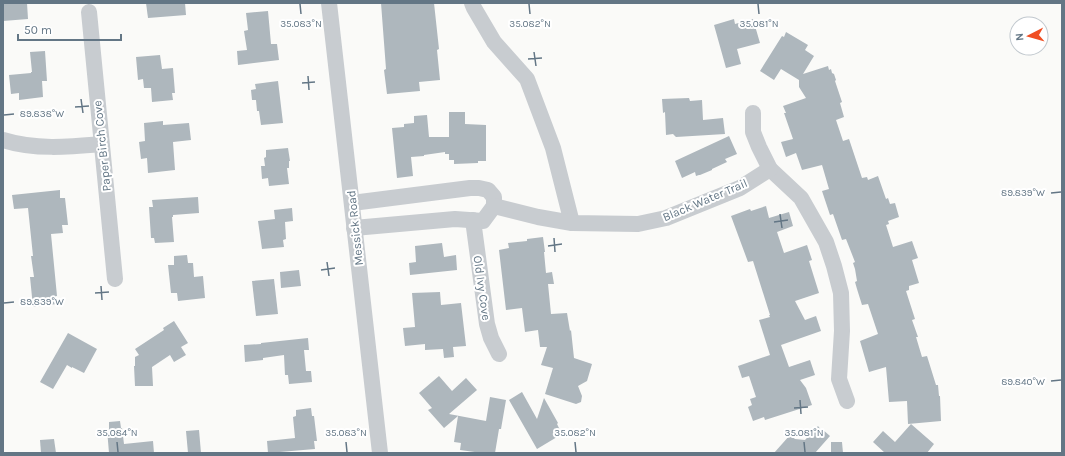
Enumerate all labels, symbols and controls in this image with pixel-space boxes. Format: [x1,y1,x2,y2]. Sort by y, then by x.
scale bar [18,16,121,42]
north arrow [1009,16,1049,56]
text: 35.083°N [280,18,322,30]
text: 35.082°N [509,18,551,30]
text: 35.081°N [740,18,778,30]
text: 50 m [24,23,52,37]
text: N [1013,32,1026,42]
street label: Paper Birch Cove [90,100,114,192]
text: 89.838°W [20,108,64,120]
street label: Black Water Trail [660,176,750,224]
text: 89.839°W [1001,187,1045,199]
street label: Messick Road [344,189,366,267]
street label: Old Ivy Cove [471,255,493,321]
text: 89.839°W [20,296,64,308]
text: 89.840°W [1001,376,1045,388]
text: 35.084°N [96,427,138,439]
text: 35.083°N [325,427,367,439]
text: 35.082°N [554,427,596,439]
text: 35.081°N [785,427,823,439]

